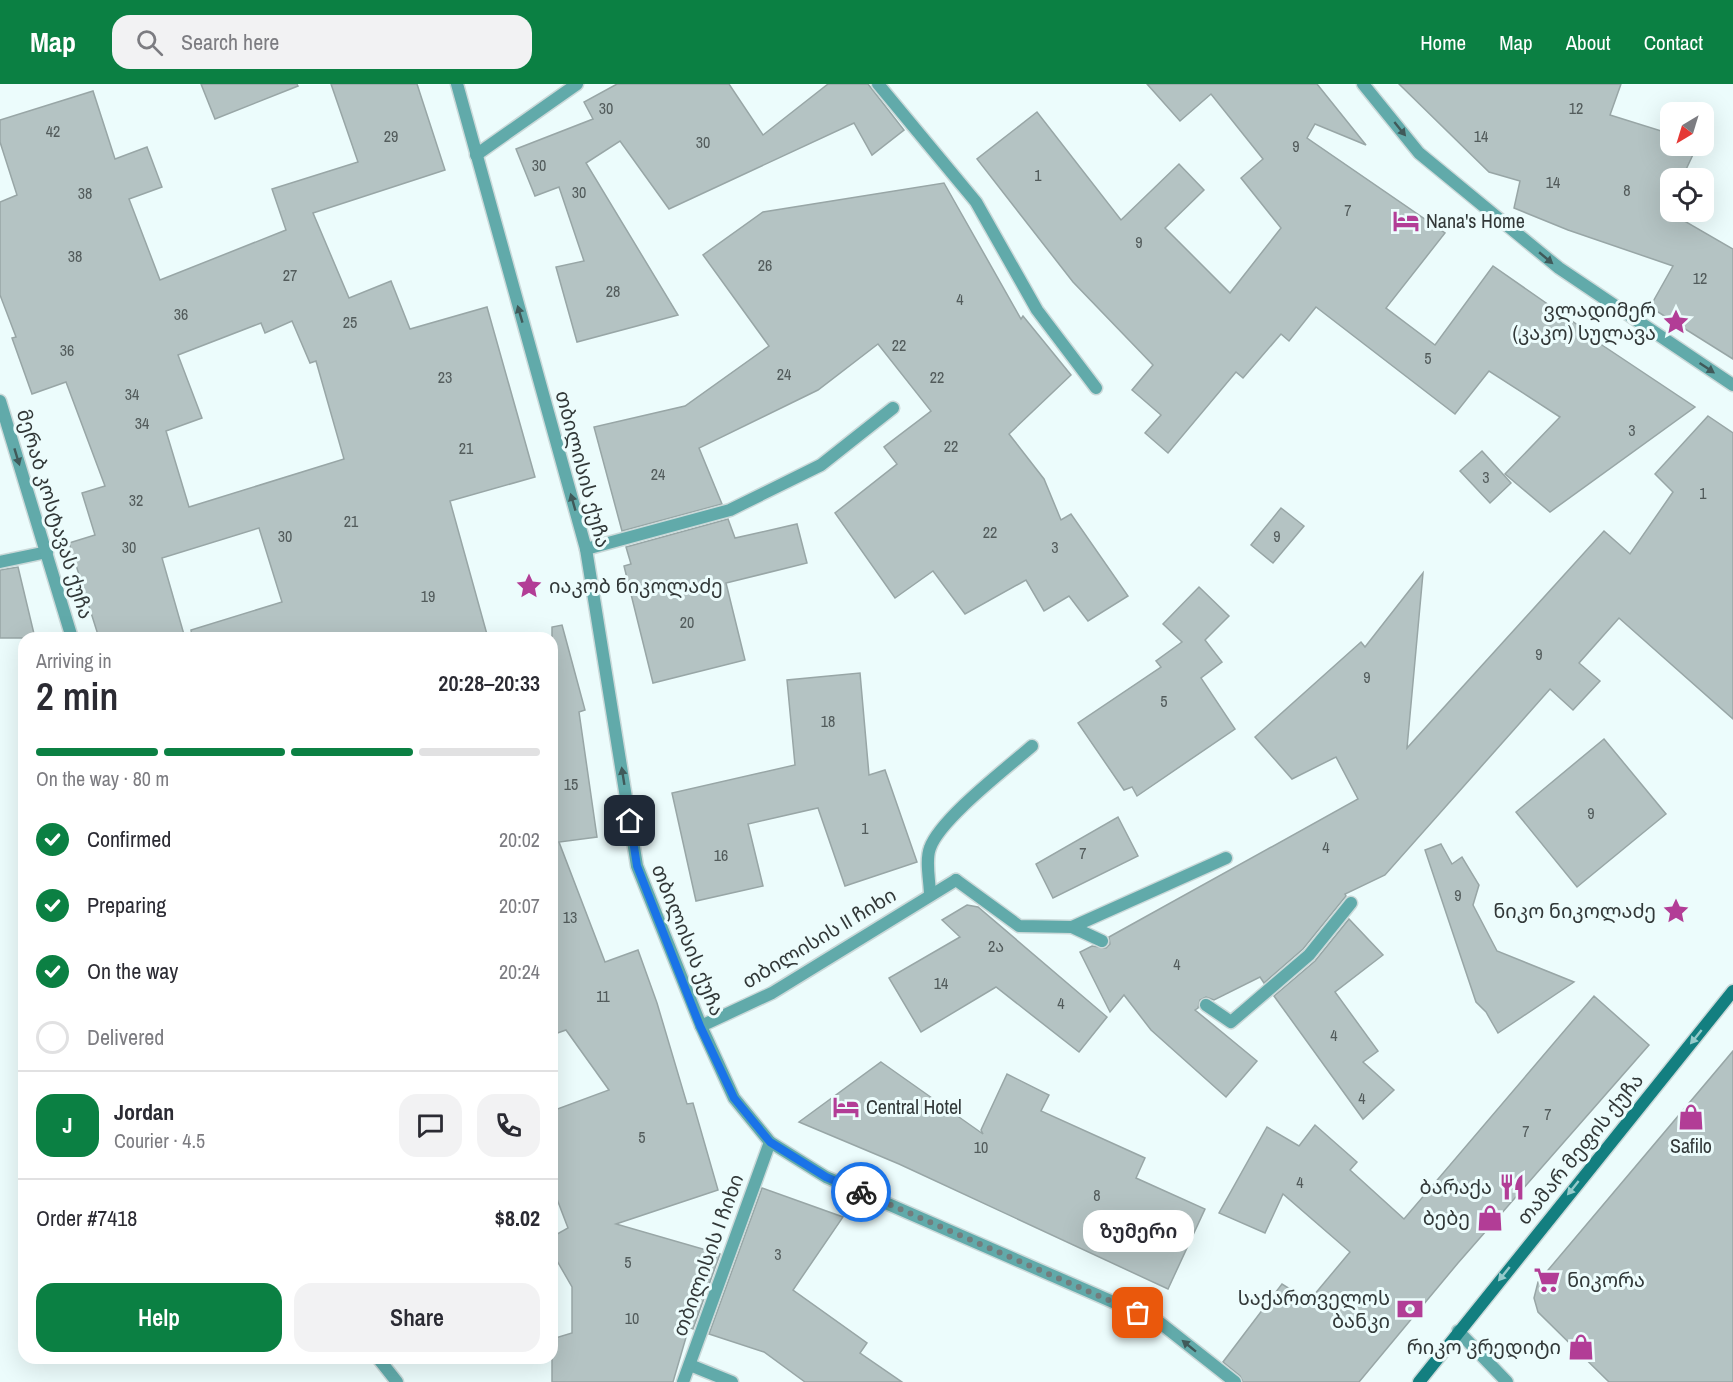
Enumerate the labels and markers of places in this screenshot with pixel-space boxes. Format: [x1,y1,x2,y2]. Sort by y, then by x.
hotel icon: Nana's Home [1391,206,1421,236]
place label: Nana's Home [1426,207,1525,234]
place label: ვლადიმერ (კაკო) სულავა [1512,296,1656,346]
place icon: ვლადიმერ (კაკო) სულავა [1661,307,1691,337]
place icon: იაკობ ნიკოლაძე [514,571,544,601]
place label: იაკობ ნიკოლაძე [549,572,723,599]
pin [604,795,655,846]
place icon: ნიკო ნიკოლაძე [1661,896,1691,926]
place label: ნიკო ნიკოლაძე [1493,897,1656,924]
hotel icon: Central Hotel [831,1092,861,1122]
place label: Central Hotel [866,1093,962,1120]
shop icon: Safilo [1676,1102,1706,1132]
place label: Safilo [1670,1132,1712,1159]
restaurant icon: ბარაქა [1497,1172,1527,1202]
place label: ბარაქა [1420,1173,1492,1200]
shop icon: ბებე [1475,1203,1505,1233]
place label: ბებე [1423,1204,1470,1231]
callout: ზუმერი [1082,1211,1194,1253]
supermarket icon: ნიკორა [1532,1265,1562,1295]
place label: ნიკორა [1567,1266,1645,1293]
place label: საქართველოს ბანკი [1238,1284,1390,1334]
pin [1112,1287,1163,1338]
bank icon: საქართველოს ბანკი [1395,1294,1425,1324]
shop icon: რიკო კრედიტი [1566,1332,1596,1362]
place label: რიკო კრედიტი [1407,1333,1561,1360]

